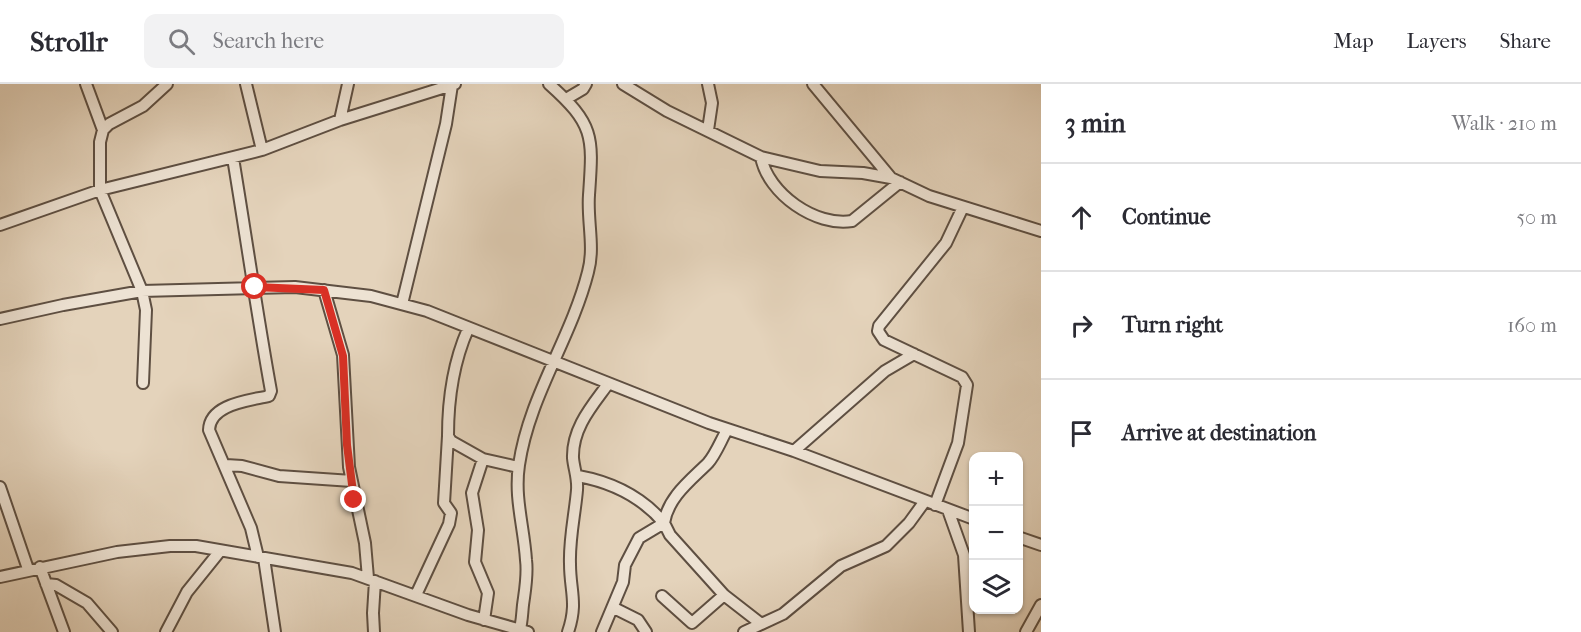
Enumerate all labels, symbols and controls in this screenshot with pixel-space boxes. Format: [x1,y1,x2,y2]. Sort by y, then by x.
search box [144,14,564,68]
text: Strollr [30,25,108,58]
icon: search [165,25,198,58]
text: Search here [213,28,324,54]
text: Map [1333,29,1374,53]
text: Layers [1407,29,1466,53]
text: Share [1499,29,1551,53]
text: 3 min [1065,108,1126,139]
text: Walk · 210 m [1452,112,1557,135]
icon: ahead [1065,201,1098,234]
text: Continue [1122,204,1211,230]
text: 50 m [1516,206,1557,229]
route start [241,273,267,299]
icon: right [1065,309,1098,342]
text: Turn right [1122,312,1223,338]
text: 160 m [1507,314,1557,337]
icon: arrive [1065,417,1098,450]
text: Arrive at destination [1122,420,1316,446]
map controls [969,452,1023,614]
button: + [969,452,1023,506]
route end [340,486,366,512]
button: − [969,506,1023,560]
button: layers [969,560,1023,614]

